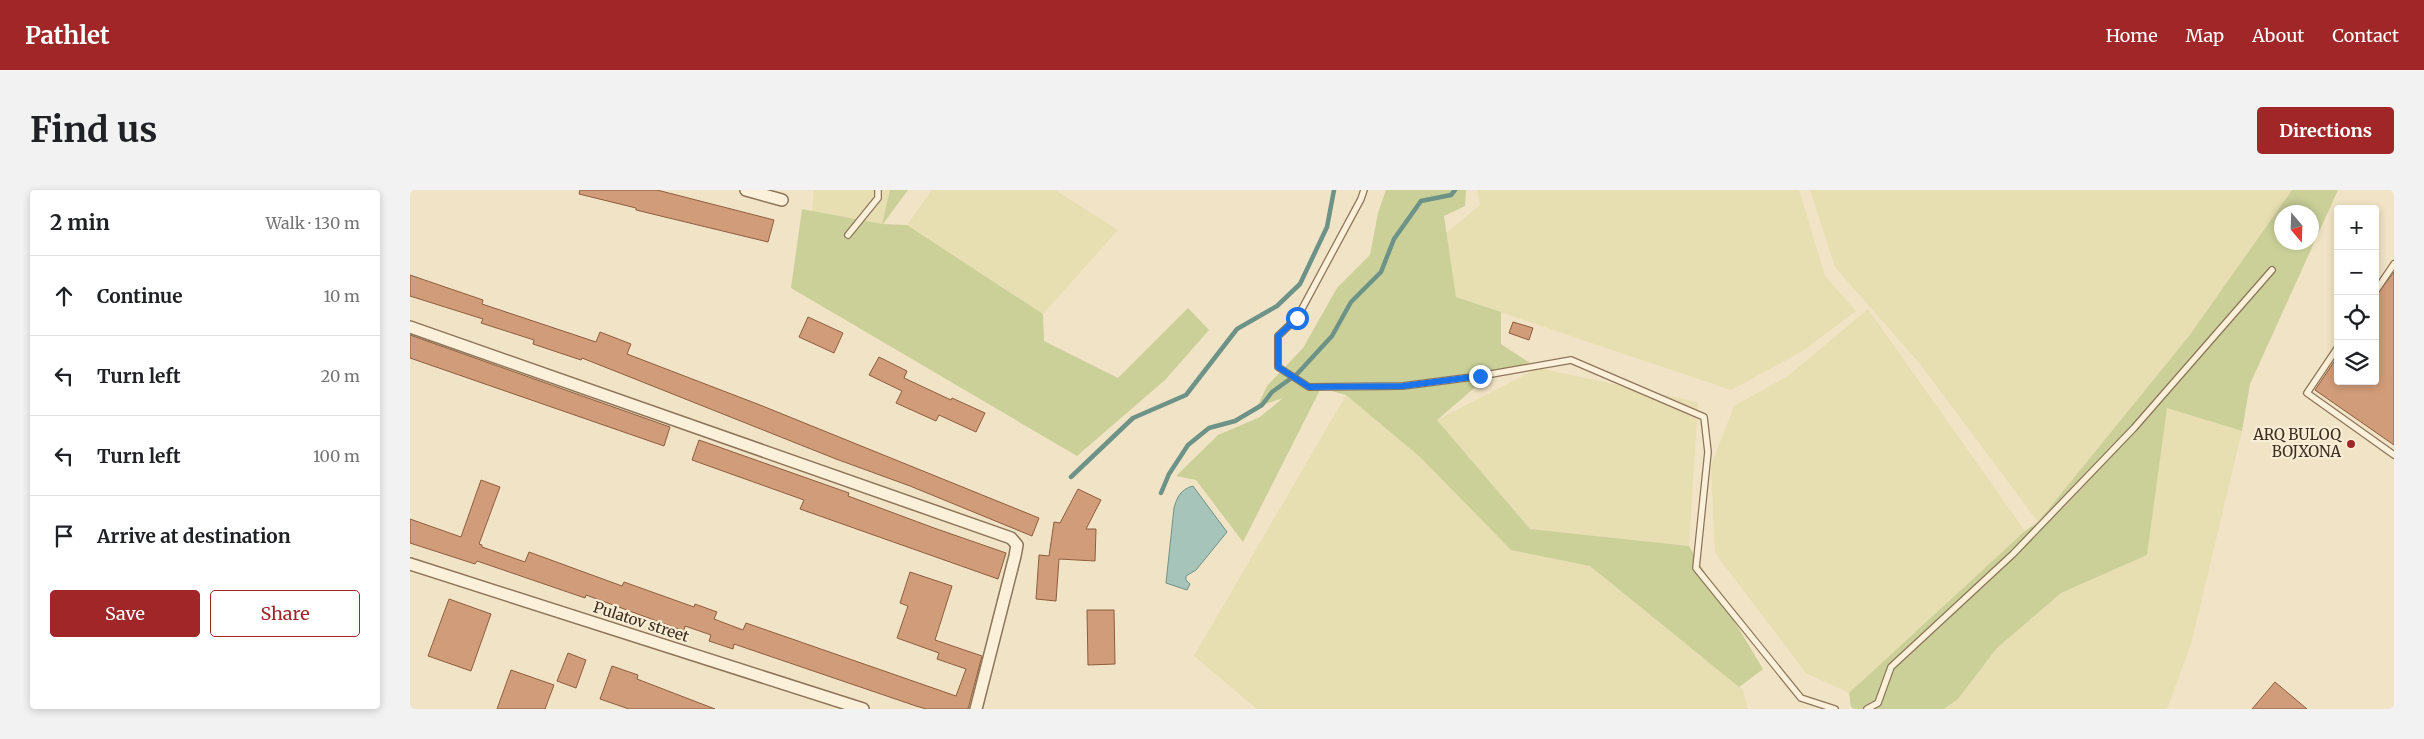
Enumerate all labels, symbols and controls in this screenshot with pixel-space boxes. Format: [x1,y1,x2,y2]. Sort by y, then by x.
text: Pathlet [25,20,110,51]
text: Home [2106,24,2158,47]
text: Map [2186,24,2224,47]
text: About [2252,24,2304,47]
text: Contact [2332,24,2399,47]
button: Directions [2257,107,2394,154]
text: Find us [30,108,157,152]
north arrow [2274,205,2319,250]
map controls [2334,205,2379,385]
button: + [2334,205,2379,250]
text: 2 min [50,209,110,236]
text: Walk · 130 m [266,213,360,233]
button: − [2334,250,2379,295]
icon: ahead [50,282,78,310]
text: Continue [97,284,183,308]
text: 10 m [323,286,360,306]
button: locate [2334,295,2379,340]
route start [1286,307,1309,330]
button: layers [2334,340,2379,385]
icon: left [50,362,78,390]
text: Turn left [97,364,181,388]
route end [1469,365,1492,388]
text: 20 m [321,366,360,386]
place label: ARQ BULOQ BOJXONA [2252,425,2342,461]
marker: ARQ BULOQ BOJXONA [2345,438,2357,450]
icon: left [50,442,78,470]
text: Turn left [97,444,181,468]
text: 100 m [313,446,360,466]
icon: arrive [50,522,78,550]
text: Arrive at destination [97,524,291,548]
button: Save [50,590,200,637]
button: Share [210,590,360,637]
street label: Pulatov street [591,597,691,646]

